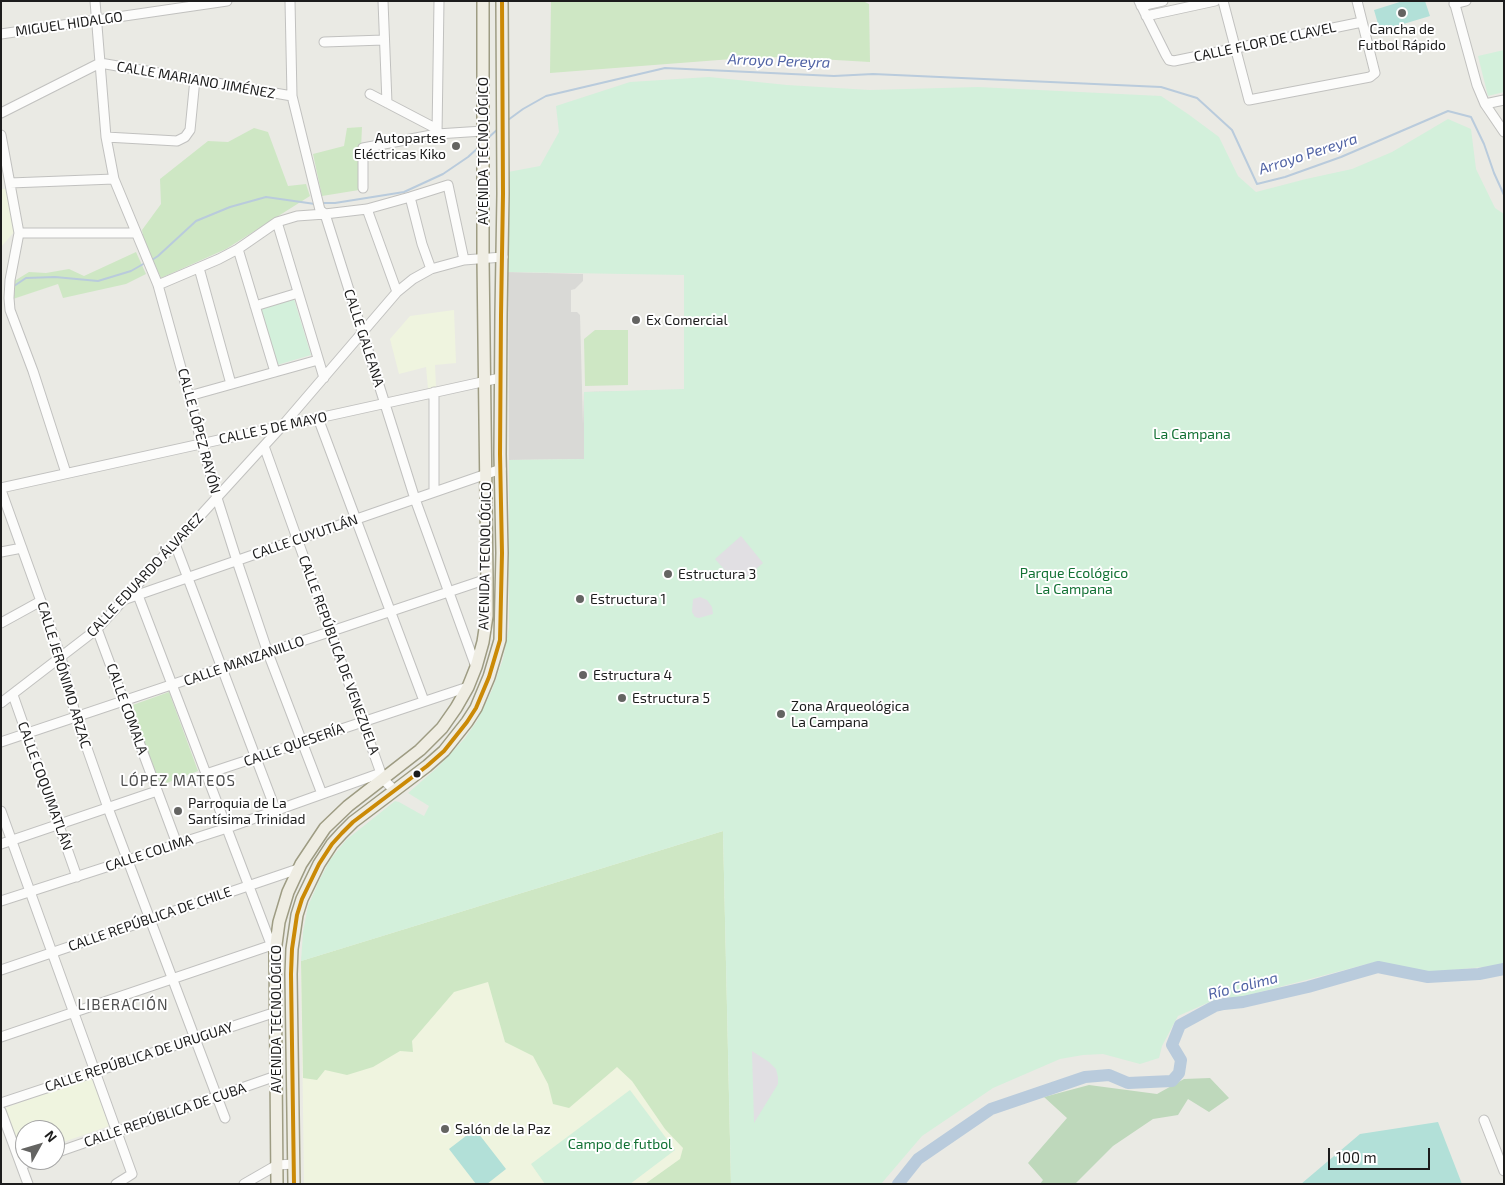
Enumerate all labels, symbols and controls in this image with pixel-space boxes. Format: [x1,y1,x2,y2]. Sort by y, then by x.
marker: Cancha de Futbol Rápido [1396,7,1408,19]
street label: MIGUEL HIDALGO [14,8,124,40]
street label: CALLE FLOR DE CLAVEL [1192,19,1338,65]
place label: Cancha de Futbol Rápido [1358,21,1446,54]
water label: Arroyo Pereyra [727,50,831,72]
street label: CALLE MARIANO JIMÉNEZ [115,58,277,102]
street label: AVENIDA TECNOLÓGICO [475,77,491,225]
place label: Autopartes Eléctricas Kiko [354,130,446,162]
water label: Arroyo Pereyra [1256,130,1360,178]
marker: Autopartes Eléctricas Kiko [450,140,462,152]
street label: CALLE GALEANA [340,287,388,389]
place label: Ex Comercial [646,312,728,328]
marker: Ex Comercial [630,314,642,326]
street label: CALLE LÓPEZ RAYÓN [174,366,224,496]
street label: CALLE 5 DE MAYO [217,408,329,448]
park label: La Campana [1153,426,1231,442]
street label: AVENIDA TECNOLÓGICO [475,482,495,630]
street label: CALLE EDUARDO ÁLVAREZ [83,509,207,641]
street label: CALLE CUYUTLÁN [250,511,360,563]
street label: CALLE REPÚBLICA DE VENEZUELA [295,553,383,757]
park label: Parque Ecológico La Campana [1020,565,1128,598]
place label: Estructura 3 [678,566,756,582]
marker: Estructura 3 [662,568,674,580]
place label: Estructura 1 [590,591,666,607]
marker: Estructura 1 [574,593,586,605]
street label: CALLE JERÓNIMO ARZAC [34,599,94,751]
street label: CALLE MANZANILLO [181,632,307,690]
street label: CALLE COMALA [103,661,151,757]
place label: Estructura 4 [593,667,672,683]
marker: Estructura 4 [577,669,589,681]
place label: Estructura 5 [632,690,710,706]
marker: Estructura 5 [616,692,628,704]
place label: Zona Arqueológica La Campana [791,698,909,730]
marker: Zona Arqueológica La Campana [775,708,787,720]
street label: CALLE COQUIMATLÁN [14,719,76,853]
street label: CALLE QUESERÍA [241,720,347,770]
unlabelled marker [412,769,422,779]
district label: LÓPEZ MATEOS [119,772,237,790]
place label: Parroquia de La Santísima Trinidad [188,795,305,828]
marker: Parroquia de La Santísima Trinidad [172,805,184,817]
street label: CALLE COLIMA [103,831,195,875]
street label: CALLE REPÚBLICA DE CHILE [66,883,234,955]
street label: AVENIDA TECNOLÓGICO [268,945,284,1093]
water label: Río Colima [1206,969,1280,1003]
district label: LIBERACIÓN [76,996,170,1014]
street label: CALLE REPÚBLICA DE URUGUAY [43,1019,235,1095]
street label: CALLE REPÚBLICA DE CUBA [82,1079,248,1151]
north arrow [15,1120,65,1170]
place label: Salón de la Paz [455,1121,551,1137]
marker: Salón de la Paz [439,1123,451,1135]
text: N [41,1127,61,1145]
park label: Campo de futbol [568,1136,672,1152]
scale bar [1330,1138,1432,1170]
text: 100 m [1336,1148,1377,1166]

